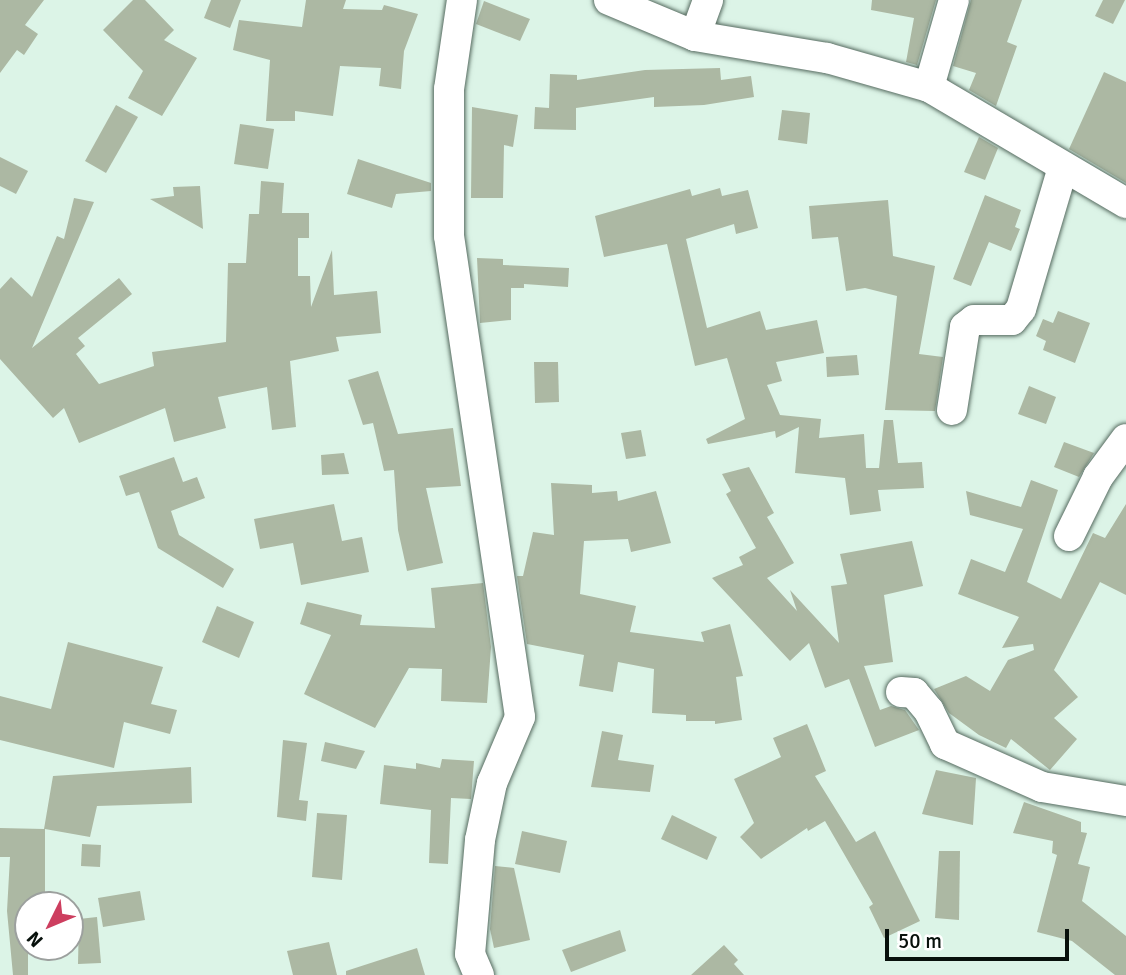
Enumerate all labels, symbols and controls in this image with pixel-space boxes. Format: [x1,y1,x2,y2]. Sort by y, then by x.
north arrow [14,891,84,961]
scale bar [888,916,1072,960]
text: N [22,926,48,952]
text: 50 m [898,928,942,954]

